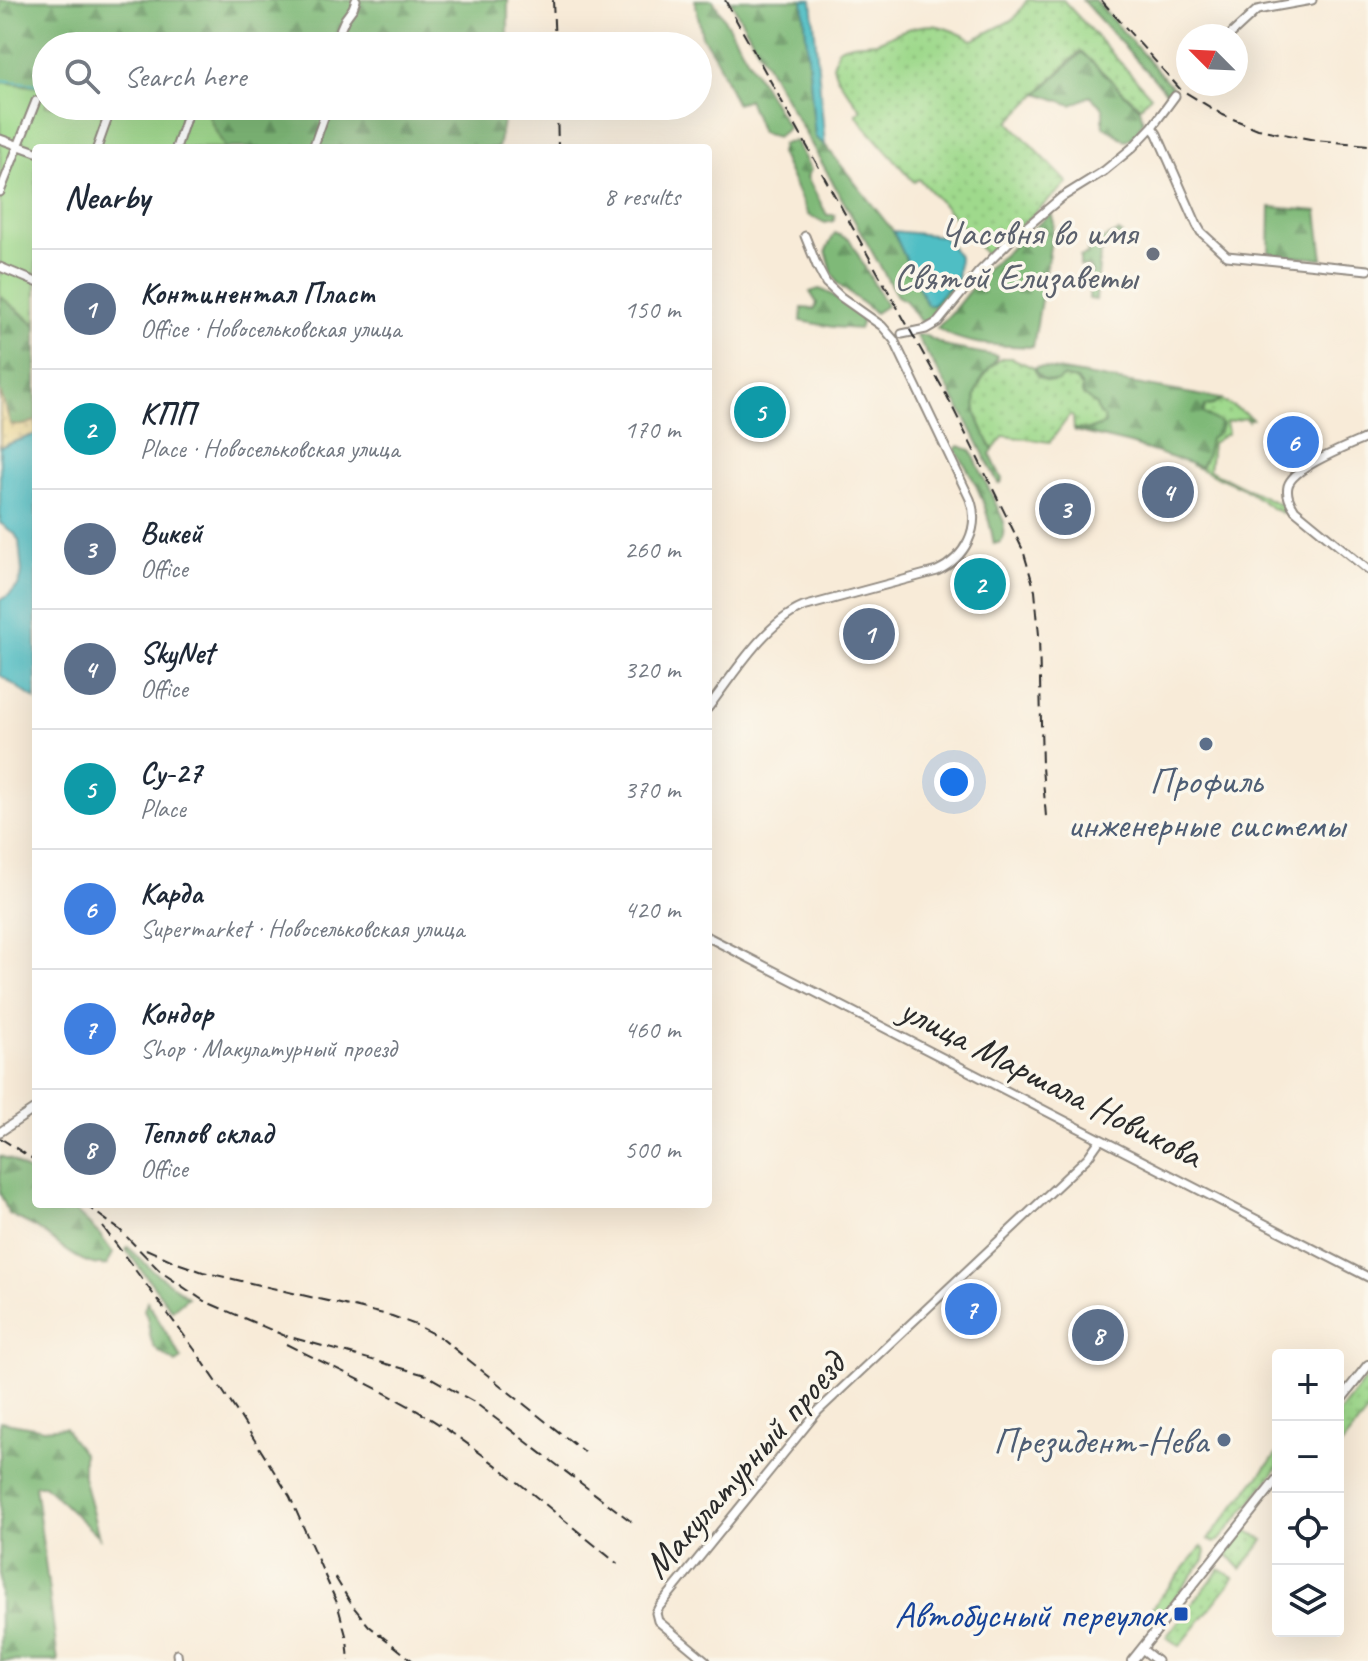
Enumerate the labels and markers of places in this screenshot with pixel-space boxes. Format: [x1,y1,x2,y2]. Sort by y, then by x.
place label: Часовня во имя Святой Елизаветы [894,209,1140,300]
marker: Часовня во имя Святой Елизаветы [1144,245,1162,263]
pin: 5 [734,382,786,442]
pin: 6 [1267,412,1319,472]
pin: 4 [1142,462,1194,522]
pin: 3 [1039,479,1091,539]
pin: 2 [954,554,1006,614]
pin: 1 [843,604,895,664]
marker: Профиль инженерные системы [1197,735,1215,753]
place label: Профиль инженерные системы [1067,757,1348,848]
pin: 7 [945,1279,997,1339]
pin: 8 [1072,1305,1124,1365]
place label: Президент-Нева [993,1417,1211,1464]
marker: Президент-Нева [1215,1431,1233,1449]
place label: Автобусный переулок [895,1591,1169,1638]
marker: Автобусный переулок [1172,1605,1190,1623]

